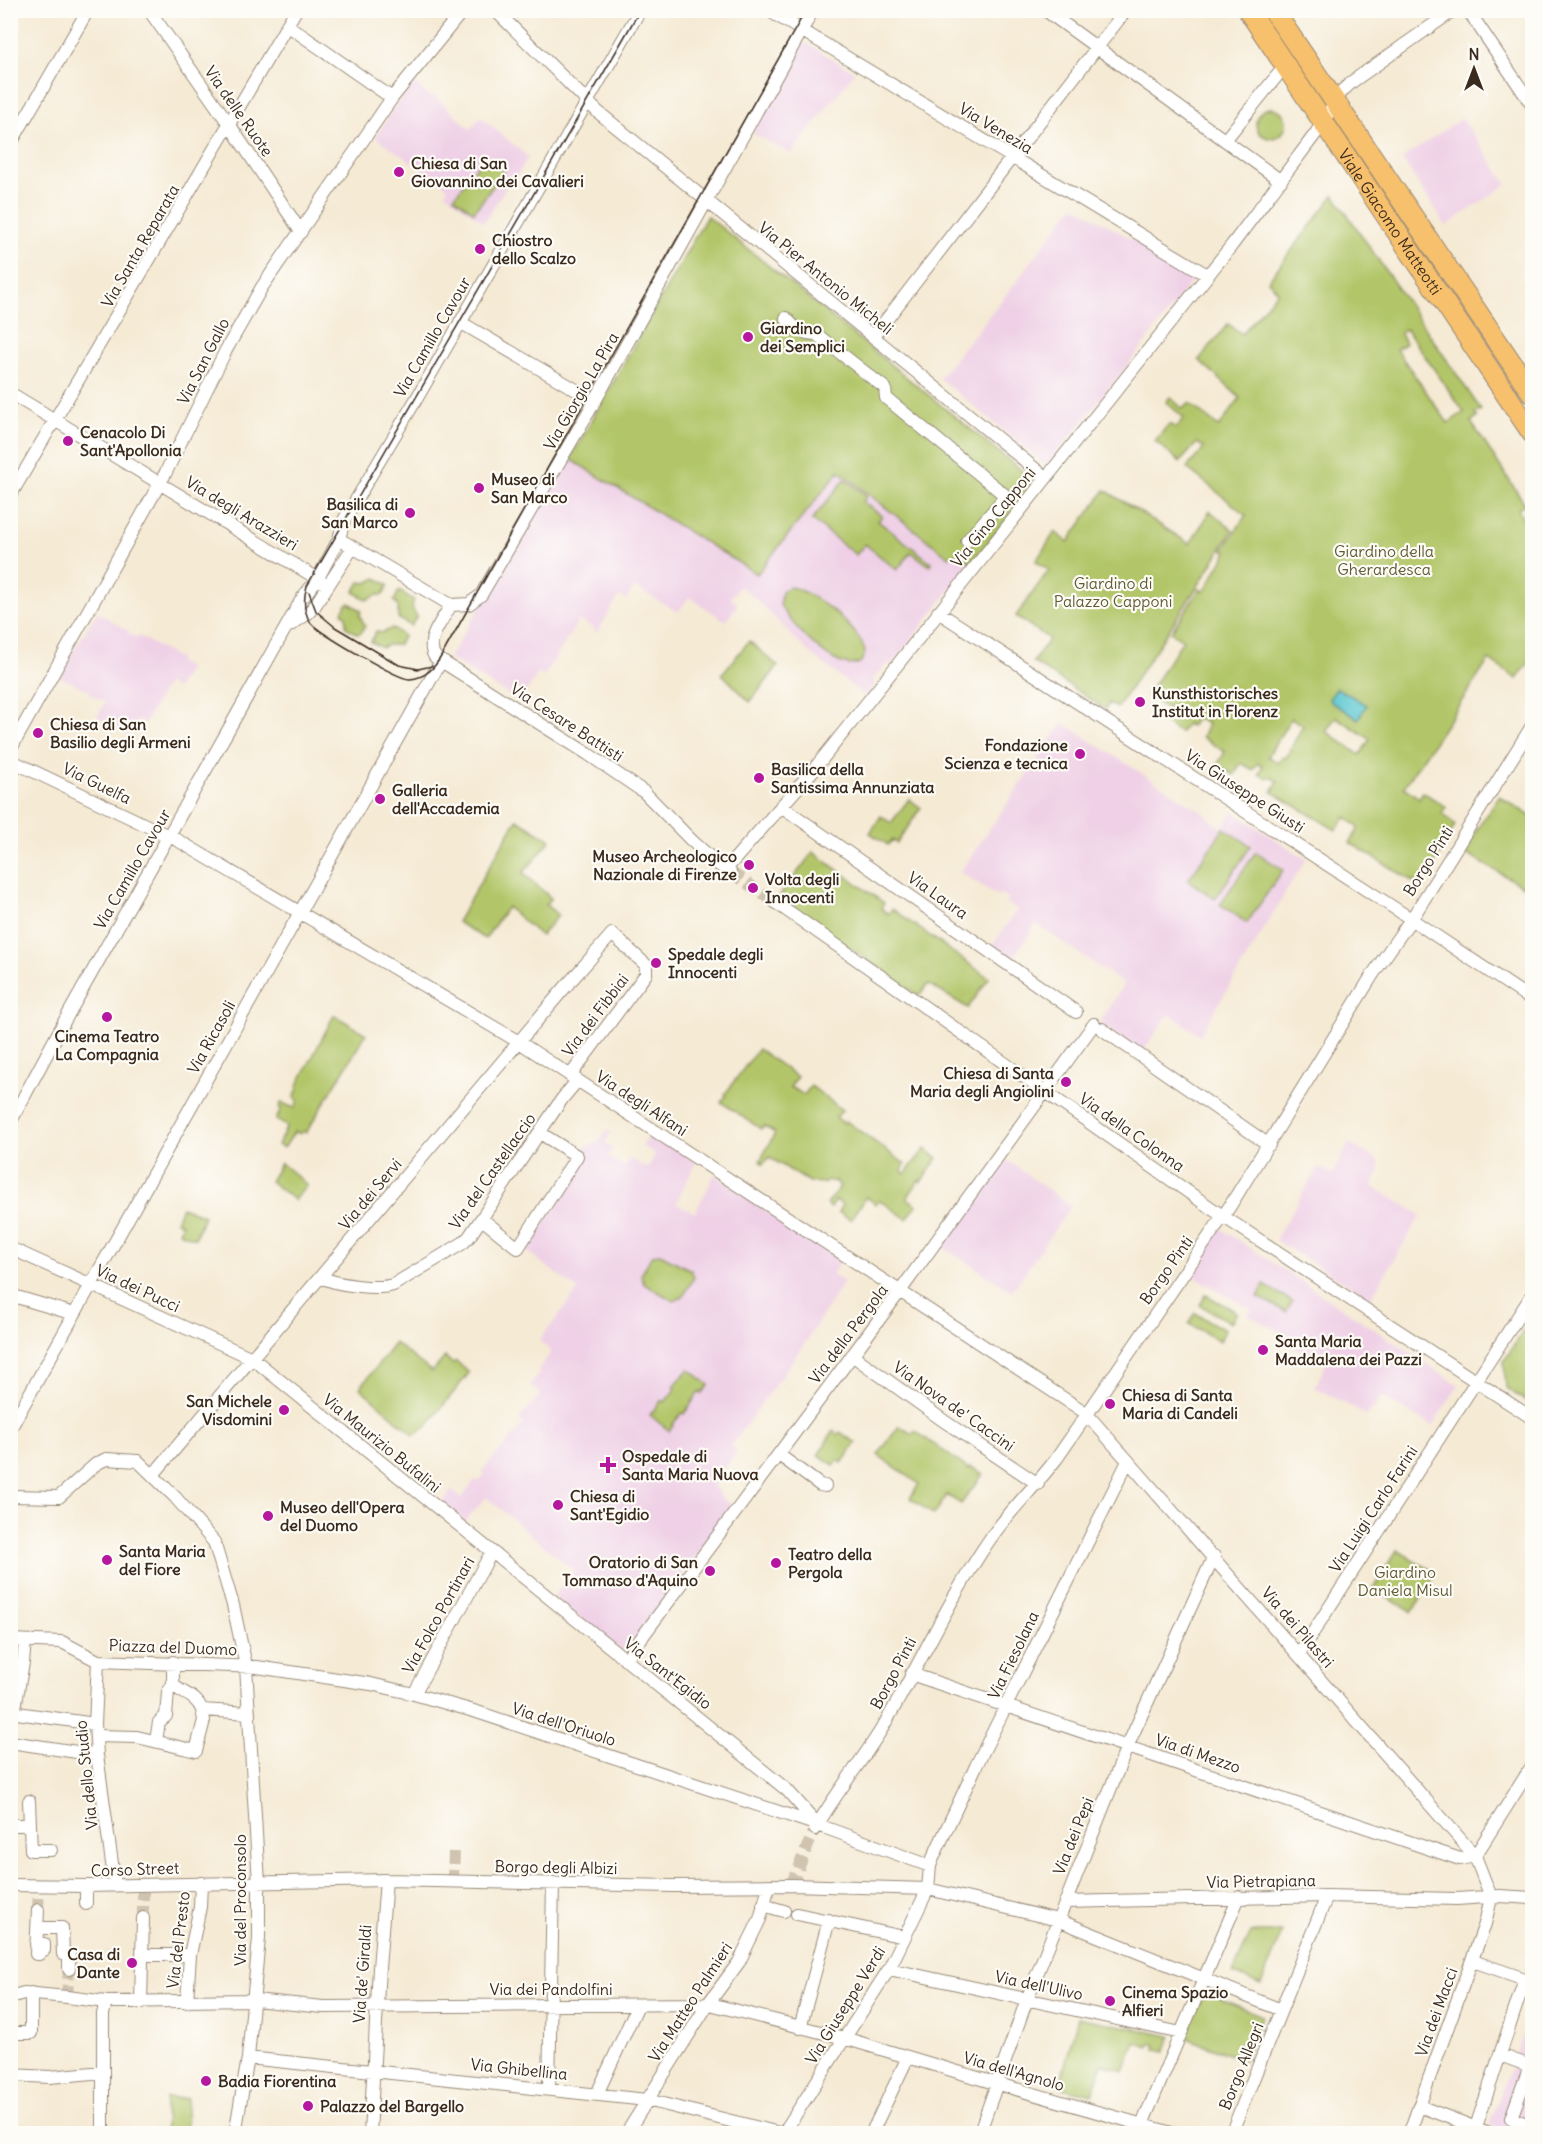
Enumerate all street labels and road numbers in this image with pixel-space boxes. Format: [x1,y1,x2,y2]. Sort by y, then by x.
street label: Via delle Ruote [200,62,278,160]
street label: Via Venezia [955,98,1037,158]
street label: Viale Giacomo Matteotti [1334,145,1446,298]
street label: Via Santa Reparata [97,181,183,311]
street label: Via Pier Antonio Micheli [755,217,897,339]
street label: Via Camillo Cavour [389,273,475,401]
street label: Via San Gallo [173,314,233,408]
street label: Via Giorgio La Pira [539,329,623,453]
street label: Via Gino Capponi [946,463,1040,571]
street label: Via degli Arazzieri [182,472,302,554]
street label: Via Cesare Battisti [507,678,627,766]
street label: Via Giuseppe Giusti [1182,745,1308,837]
street label: Via Guelfa [59,758,135,808]
street label: Via Camillo Cavour [89,805,175,933]
street label: Borgo Pinti [1399,822,1457,900]
street label: Via Laura [904,867,972,923]
street label: Via dei Fibbiai [557,970,633,1060]
street label: Via Ricasoli [183,997,239,1077]
street label: Via degli Alfani [592,1066,692,1140]
street label: Via della Colonna [1075,1088,1189,1176]
street label: Via del Castellaccio [444,1109,540,1233]
street label: Via dei Servi [334,1154,406,1234]
street label: Borgo Pinti [1135,1232,1197,1308]
street label: Via dei Pucci [93,1260,183,1316]
street label: Via della Pergola [804,1280,892,1388]
street label: Via Nova de' Caccini [889,1357,1019,1455]
street label: Via Maurizio Bufalini [319,1389,445,1497]
street label: Via Luigi Carlo Farini [1325,1442,1421,1576]
street label: Via Folco Portinari [398,1553,478,1677]
street label: Via dei Pilastri [1257,1582,1339,1672]
street label: Via Fiesolana [983,1608,1043,1702]
street label: Via Sant'Egidio [620,1633,716,1713]
street label: Borgo Pinti [866,1633,920,1713]
street label: Piazza del Duomo [108,1635,238,1659]
street label: Via dell'Oriuolo [510,1698,618,1750]
street label: Via dello Studio [70,1719,102,1831]
street label: Via di Mezzo [1153,1729,1243,1777]
street label: Via dei Pepi [1048,1794,1098,1878]
street label: Via del Proconsolo [230,1834,250,1966]
street label: Borgo degli Albizi [494,1856,618,1878]
street label: Corso Street [90,1857,180,1881]
street label: Via Pietrapiana [1206,1870,1316,1892]
street label: Via del Presto [162,1890,194,1990]
street label: Via de' Giraldi [349,1924,375,2024]
street label: Via Matteo Palmieri [644,1938,736,2066]
street label: Via Giuseppe Verdi [801,1942,889,2068]
street label: Via dei Macci [1411,1965,1461,2059]
street label: Via dell'Ulivo [993,1966,1085,2004]
street label: Via dei Pandolfini [489,1979,613,1999]
street label: Borgo Allegri [1214,2019,1268,2113]
street label: Via dell'Agnolo [961,2047,1067,2095]
street label: Via Ghibellina [469,2054,569,2084]

